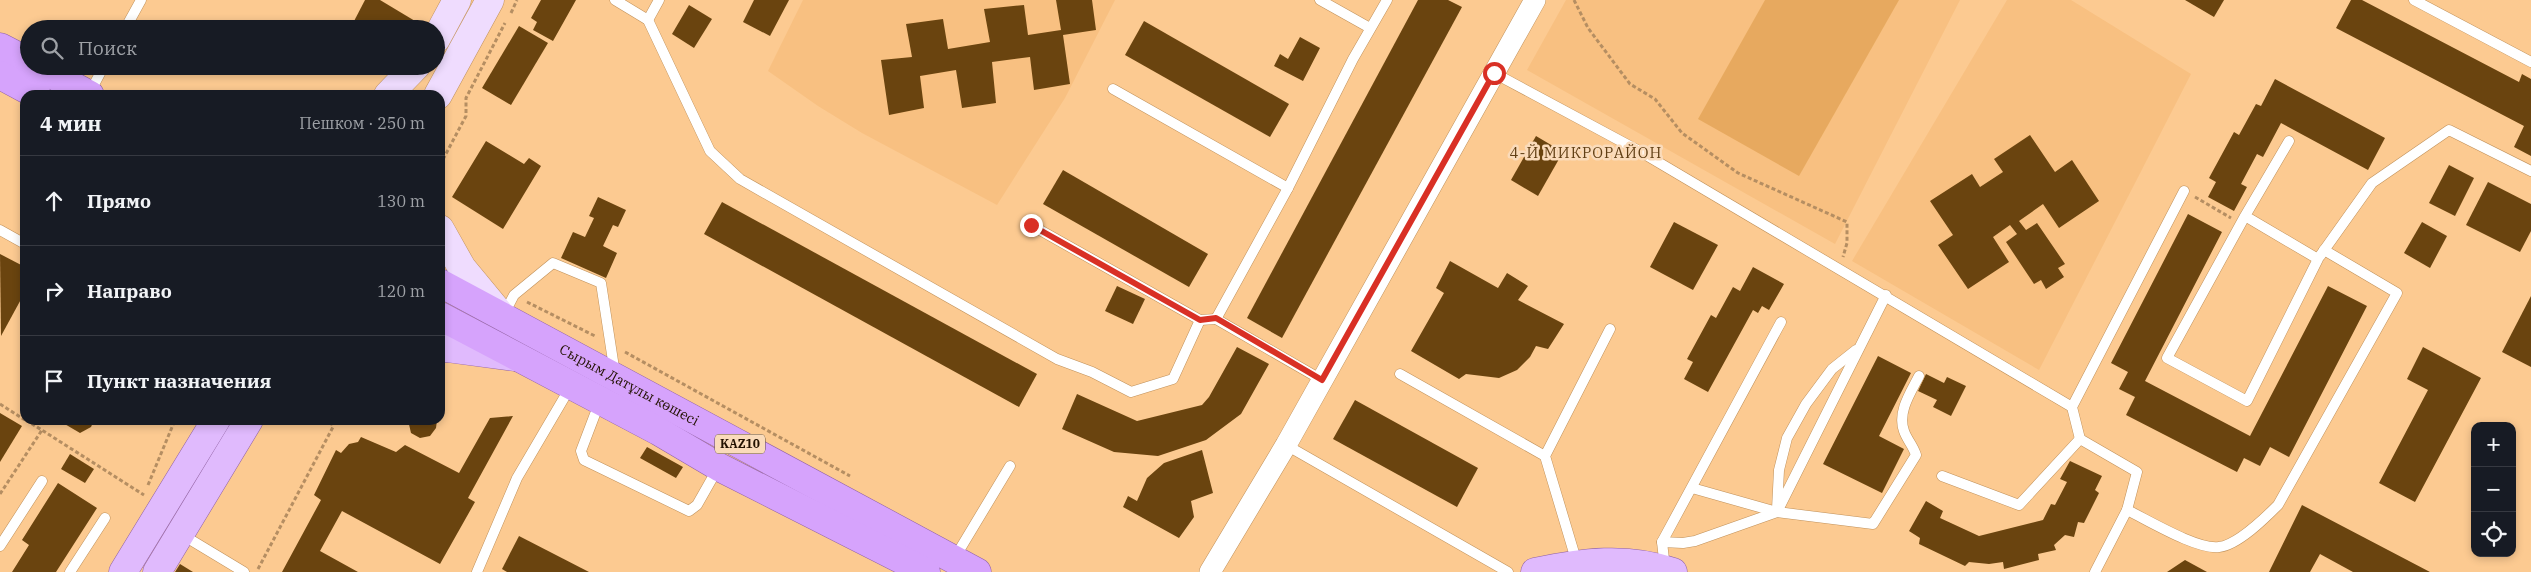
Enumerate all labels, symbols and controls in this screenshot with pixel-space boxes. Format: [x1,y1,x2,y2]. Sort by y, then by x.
search box [20,20,445,75]
icon: search [38,34,66,62]
text: Поиск [78,36,137,60]
route start [1483,62,1506,85]
text: 4 мин [40,109,102,137]
text: Пешком · 250 m [299,113,425,133]
district label: 4-Й МИКРОРАЙОН [1510,143,1662,162]
icon: ahead [40,187,68,215]
text: Прямо [87,189,151,213]
text: 130 m [377,191,425,211]
route end [1020,214,1043,237]
icon: right [40,277,68,305]
text: Направо [87,279,172,303]
text: 120 m [377,281,425,301]
street label: Сырым Датұлы көшесі [556,340,702,430]
icon: arrive [40,367,68,395]
text: Пункт назначения [87,369,271,393]
map controls [2471,422,2516,557]
button: + [2471,422,2516,467]
road number: KAZ10 [715,434,765,454]
button: − [2471,467,2516,512]
button: locate [2471,512,2516,557]

